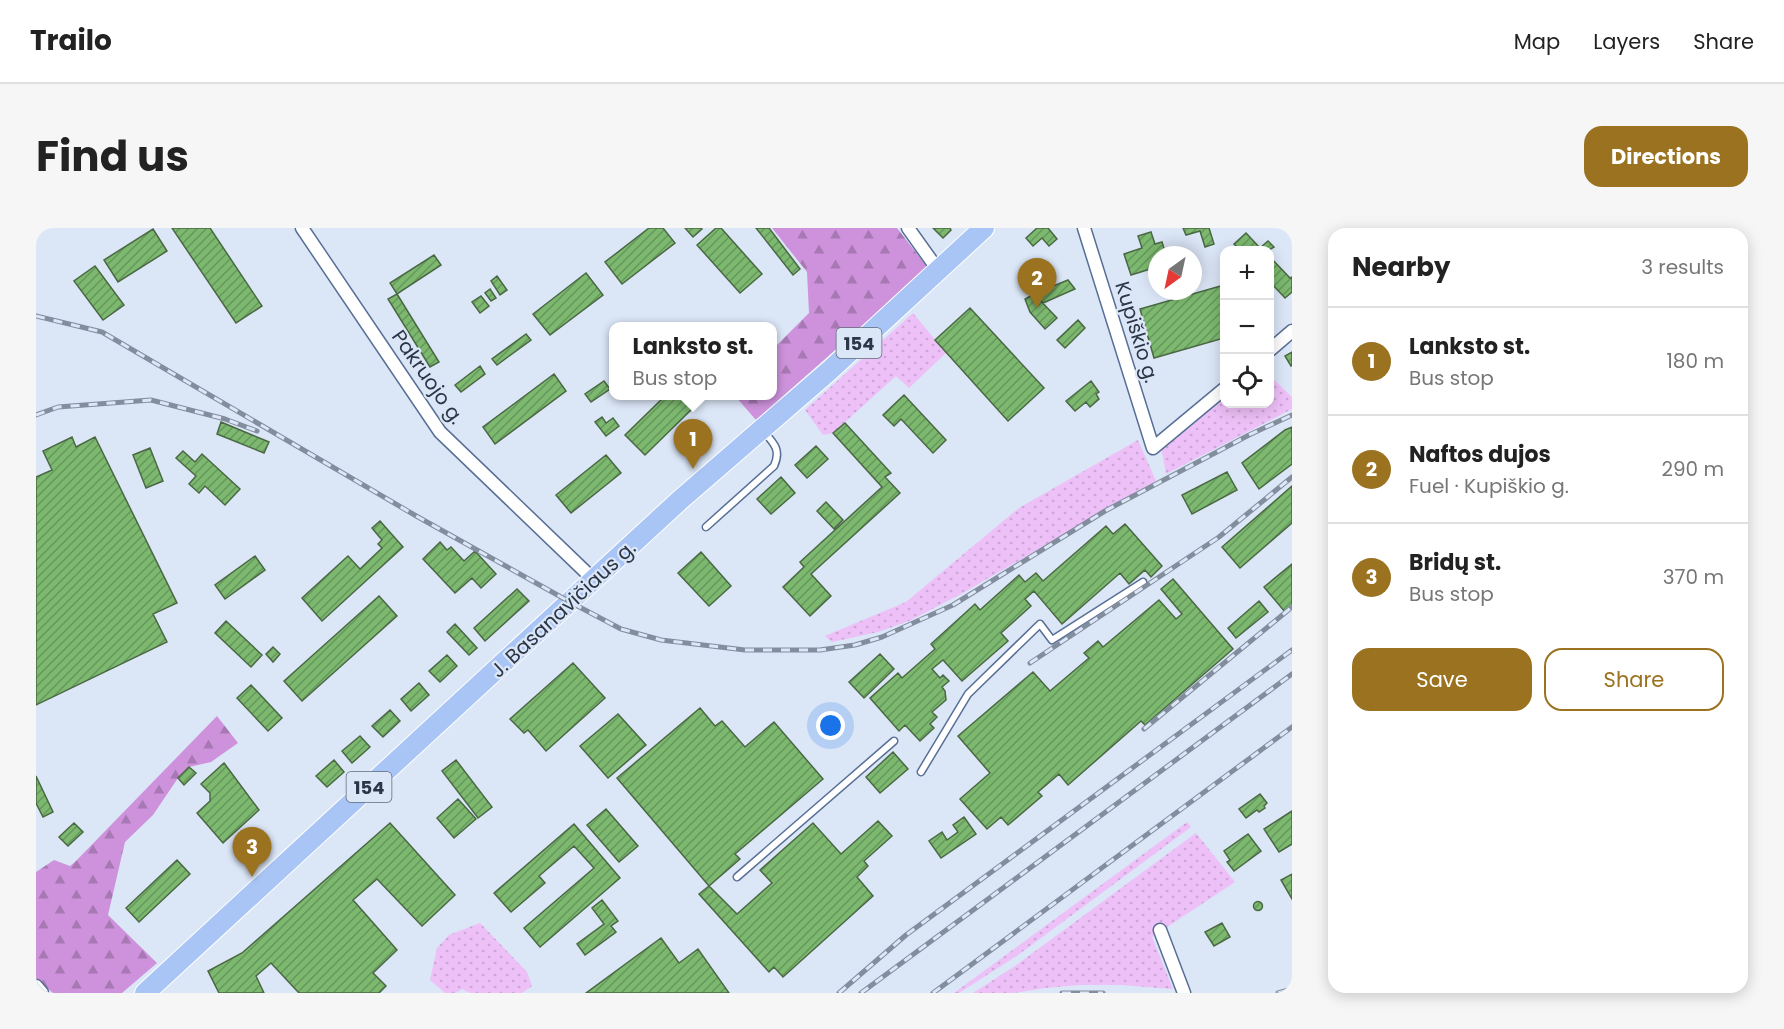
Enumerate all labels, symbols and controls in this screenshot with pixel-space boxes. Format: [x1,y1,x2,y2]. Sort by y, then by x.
text: Trailo [30,21,112,60]
text: Map [1514,27,1560,56]
text: Layers [1593,27,1660,56]
text: Share [1693,27,1754,56]
button: Directions [1584,126,1748,187]
text: Find us [36,127,189,186]
north arrow [1148,246,1202,300]
map controls [1220,246,1274,408]
button: + [1220,246,1274,300]
text: Nearby [1352,249,1450,285]
text: 3 results [1641,253,1724,281]
pin: 2 [1018,259,1056,308]
street label: Kupiškio g. [1108,278,1166,386]
button: − [1220,300,1274,354]
popup [609,322,777,400]
street label: Pakruojo g. [385,324,471,430]
road number: 154 [836,328,882,358]
text: Lanksto st. [632,331,754,362]
text: Lanksto st. [1409,331,1530,362]
text: 1 [1368,347,1375,375]
text: 180 m [1666,347,1724,375]
button: locate [1220,354,1274,408]
text: Bus stop [632,364,717,392]
text: Bus stop [1409,364,1494,392]
pin: 1 [674,420,712,469]
text: Naftos dujos [1409,439,1551,470]
text: 2 [1366,455,1377,483]
text: 290 m [1661,455,1724,483]
text: Fuel · Kupiškio g. [1409,472,1569,500]
street label: J. Basanavičiaus g. [484,534,642,684]
text: Bridų st. [1409,547,1501,578]
text: 3 [1365,563,1378,591]
text: 370 m [1663,563,1724,591]
text: Bus stop [1409,580,1494,608]
button: Save [1352,648,1532,711]
button: Share [1544,648,1724,711]
your location [816,711,845,740]
road number: 154 [346,772,392,802]
pin: 3 [232,828,272,877]

